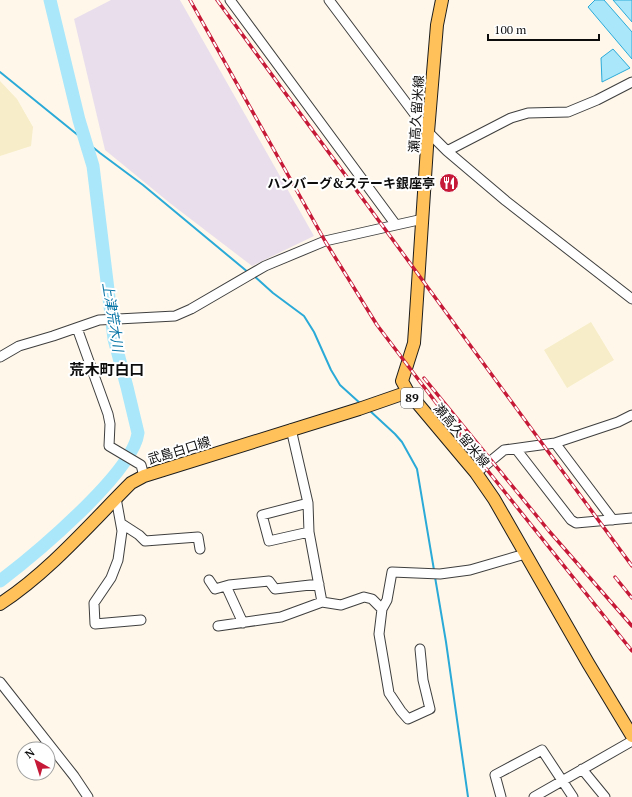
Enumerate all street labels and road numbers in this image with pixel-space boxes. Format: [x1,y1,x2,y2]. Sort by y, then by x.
street label: 瀬高久留米線 [404,74,428,154]
road number: 89 [401,388,423,408]
street label: 瀬高久留米線 [430,399,494,471]
street label: 武島白口線 [145,432,213,468]

